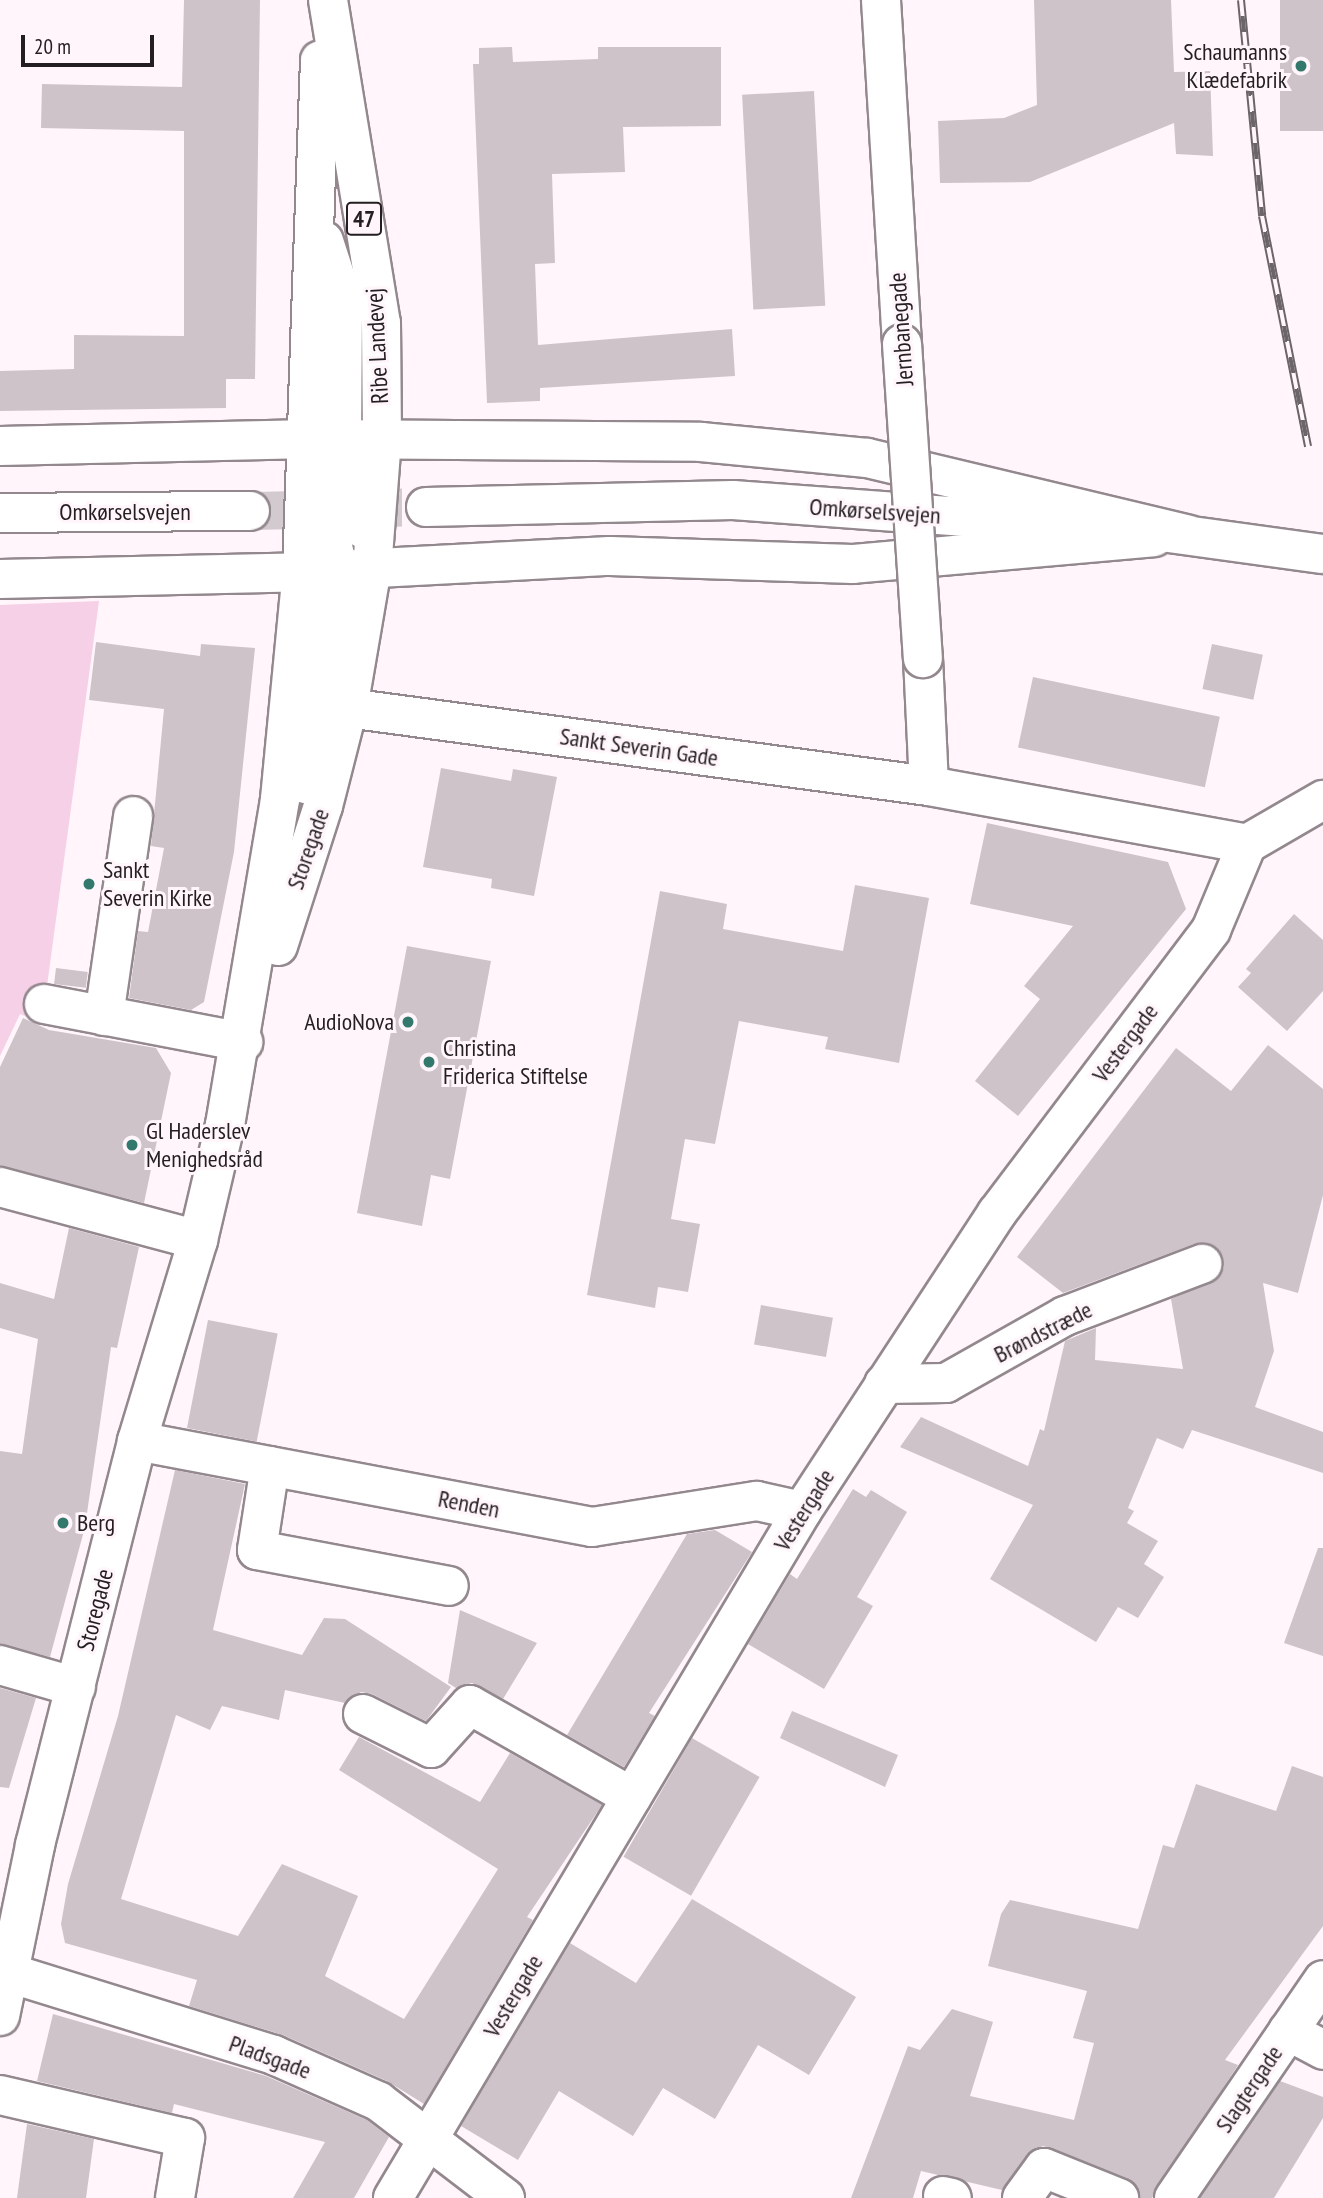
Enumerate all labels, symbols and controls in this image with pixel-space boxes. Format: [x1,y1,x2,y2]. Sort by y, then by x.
scale bar [24,21,158,65]
text: 20 m [34,33,71,60]
place label: Schaumanns Klædefabrik [1183,38,1287,94]
marker: Schaumanns Klædefabrik [1293,58,1309,74]
road number: 47 [345,200,383,238]
street label: Jernbanegade [883,271,919,387]
street label: Ribe Landevej [360,287,394,405]
street label: Omkørselsvejen [808,492,942,530]
street label: Omkørselsvejen [59,498,191,526]
street label: Sankt Severin Gade [558,722,720,772]
street label: Storegade [281,805,335,893]
place label: Sankt Severin Kirke [103,856,212,912]
marker: Sankt Severin Kirke [81,876,97,892]
street label: Vestergade [1086,998,1164,1088]
place label: AudioNova [304,1008,394,1036]
marker: AudioNova [400,1014,416,1030]
place label: Christina Friderica Stiftelse [443,1034,588,1090]
marker: Christina Friderica Stiftelse [421,1054,437,1070]
place label: Gl Haderslev Menighedsråd [146,1117,263,1173]
marker: Gl Haderslev Menighedsråd [124,1137,140,1153]
street label: Brøndstræde [989,1295,1097,1369]
street label: Vestergade [768,1464,840,1556]
street label: Renden [436,1484,502,1524]
place label: Berg [77,1509,115,1537]
marker: Berg [55,1515,71,1531]
street label: Storegade [71,1566,119,1654]
street label: Vestergade [477,1950,549,2042]
street label: Pladsgade [225,2029,315,2085]
street label: Slagtergade [1209,2040,1289,2138]

